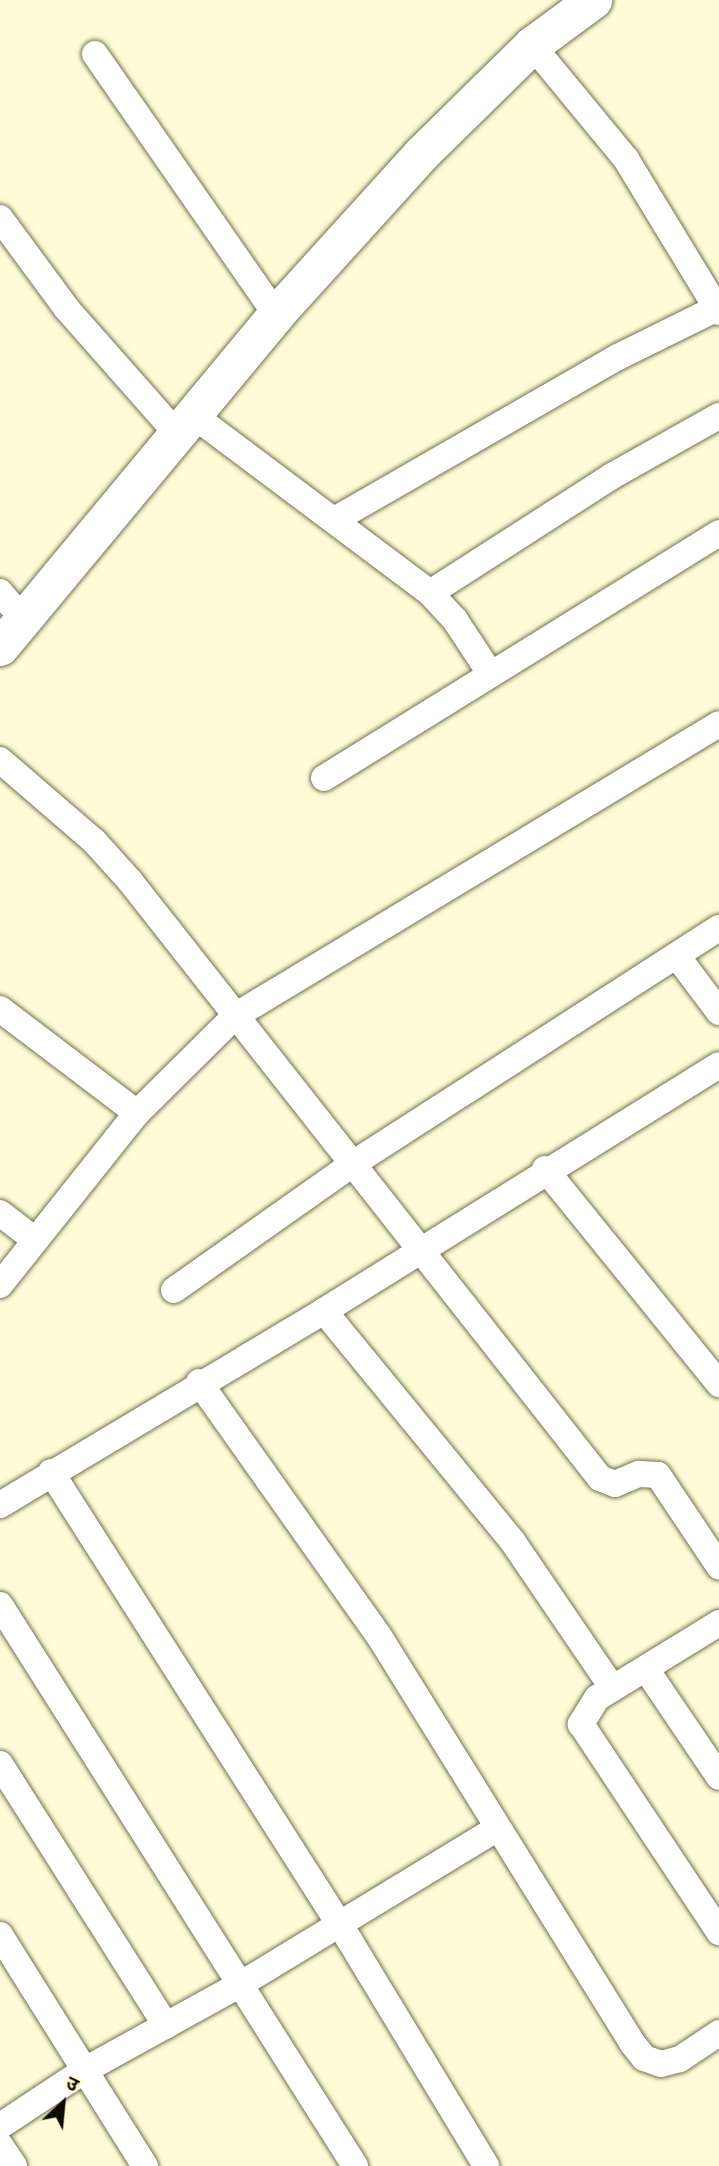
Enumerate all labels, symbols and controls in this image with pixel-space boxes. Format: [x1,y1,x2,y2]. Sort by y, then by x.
north arrow [28,2068,98,2138]
text: उ [63,2072,82,2096]

